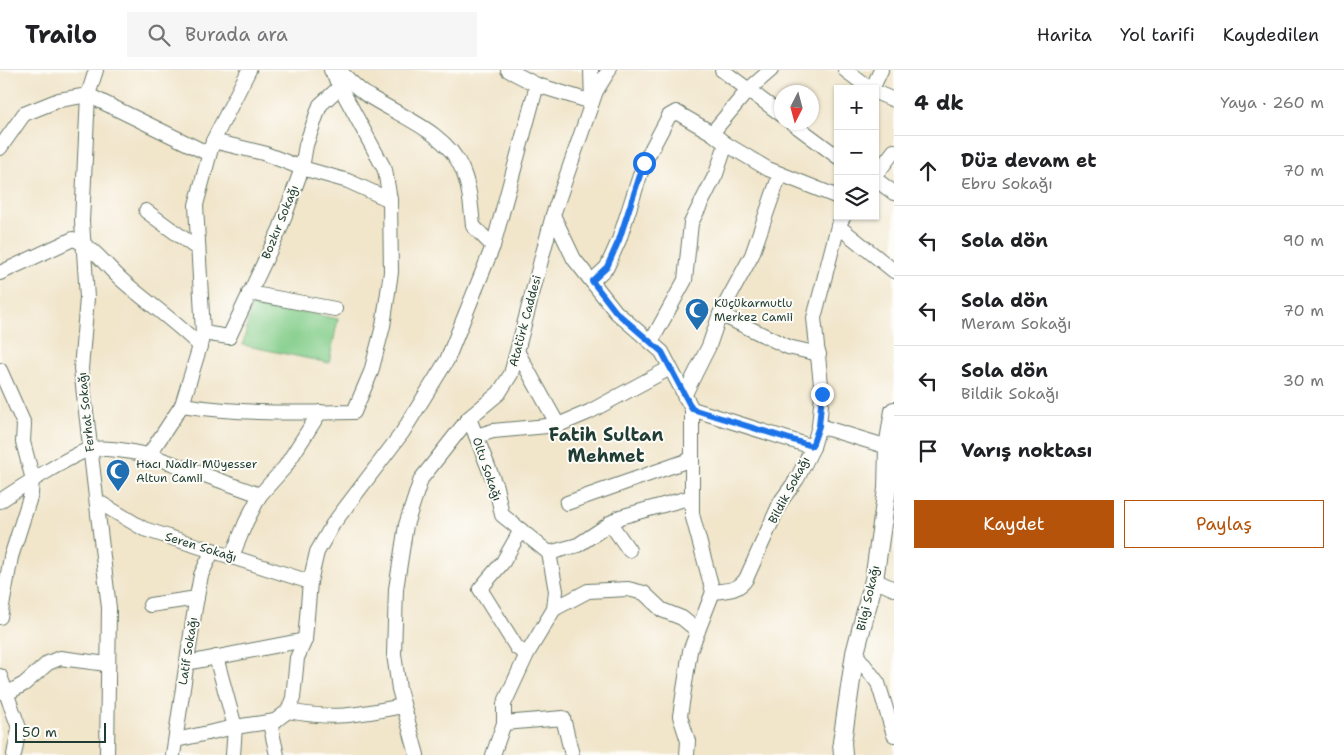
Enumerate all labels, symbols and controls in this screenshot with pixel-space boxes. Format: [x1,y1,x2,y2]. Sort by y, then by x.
search box [127,12,477,57]
text: Trailo [25,19,97,51]
icon: search [145,21,173,49]
text: Burada ara [185,22,288,47]
text: Harita [1037,23,1092,47]
text: Yol tarifi [1120,23,1195,47]
text: Kaydedilen [1223,23,1319,47]
north arrow [774,85,819,130]
map controls [834,85,879,220]
button: + [834,85,879,130]
text: 4 dk [914,89,964,117]
text: Yaya · 260 m [1220,92,1324,113]
button: − [834,130,879,175]
text: Düz devam et [961,148,1097,173]
route start [633,152,656,175]
icon: ahead [914,157,942,185]
text: 70 m [1283,160,1324,181]
text: Ebru Sokağı [961,173,1053,194]
button: layers [834,175,879,220]
street label: Bozkır Sokağı [258,183,302,261]
icon: left [914,227,942,255]
text: Sola dön [961,228,1048,253]
text: 90 m [1283,230,1324,251]
street label: Atatürk Caddesi [505,273,545,369]
text: Sola dön [961,288,1048,313]
place label: Küçükarmutlu Merkez Camii [714,295,793,325]
mosque icon: Küçükarmutlu Merkez Camii [684,297,710,331]
icon: left [914,297,942,325]
text: 70 m [1283,300,1324,321]
text: Meram Sokağı [961,313,1072,334]
text: Sola dön [961,358,1048,383]
icon: left [914,367,942,395]
text: 30 m [1283,370,1324,391]
street label: Ferhat Sokağı [74,371,98,453]
route end [811,383,834,406]
text: Bildik Sokağı [961,383,1059,404]
district label: Fatih Sultan Mehmet [549,423,663,468]
street label: Oltu Sokağı [469,435,505,503]
icon: arrive [914,437,942,465]
text: Varış noktası [961,438,1092,463]
street label: Bildik Sokağı [765,454,813,526]
place label: Hacı Nadir Müyesser Altun Camii [136,456,258,486]
mosque icon: Hacı Nadir Müyesser Altun Camii [105,458,131,492]
button: Kaydet [914,500,1114,548]
button: Paylaş [1124,500,1324,548]
street label: Seren Sokağı [163,528,239,566]
street label: Bilgi Sokağı [853,564,883,632]
street label: Latif Sokağı [175,616,201,686]
scale bar [15,720,106,743]
text: 50 m [22,723,57,741]

